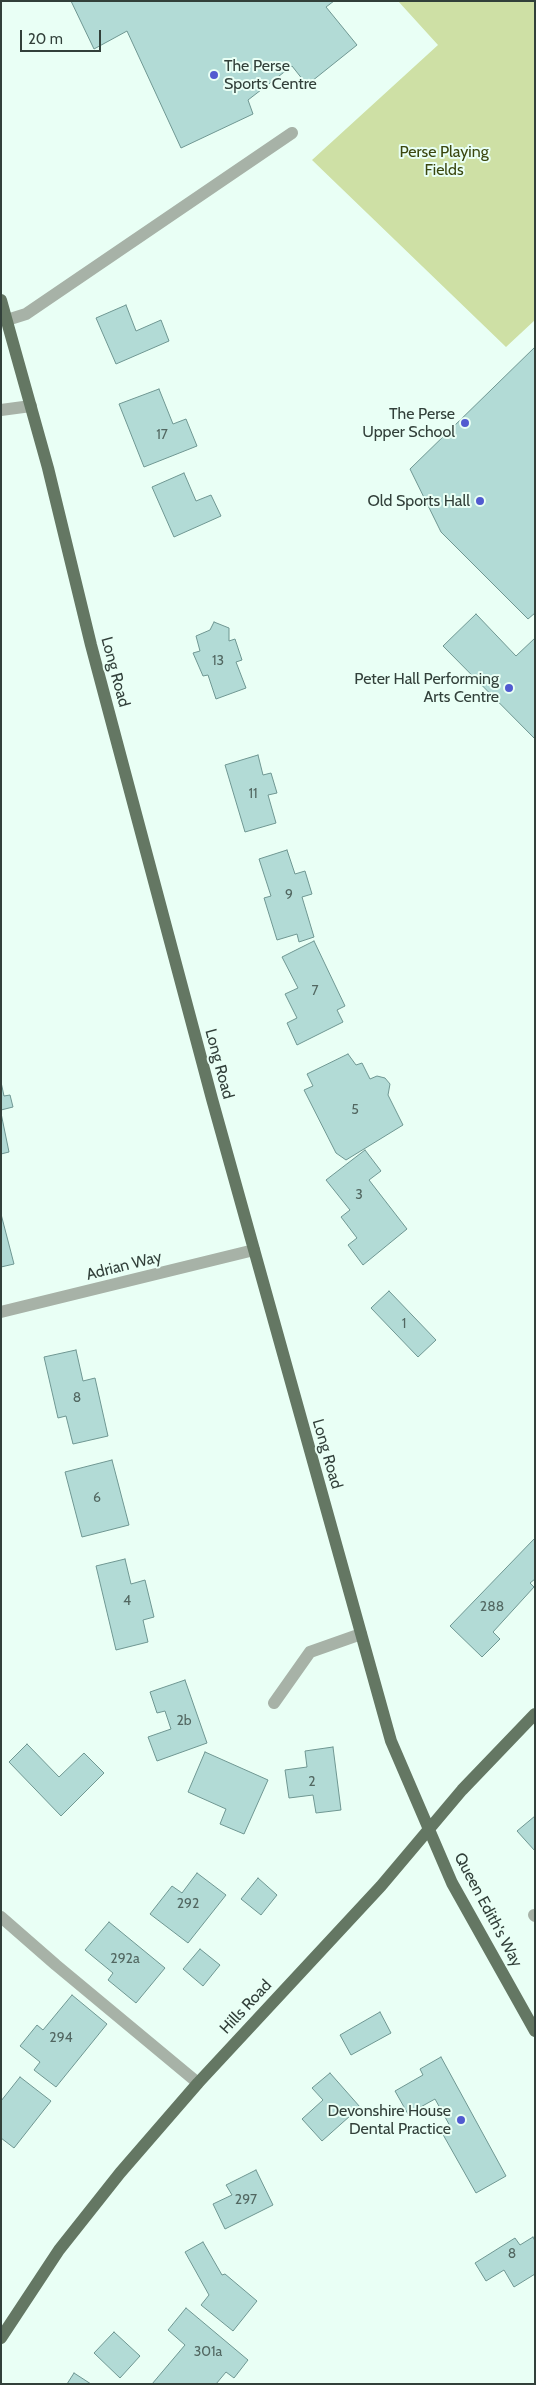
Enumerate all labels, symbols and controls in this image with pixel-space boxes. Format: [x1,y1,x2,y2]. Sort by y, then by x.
scale bar [22,20,104,52]
text: 20 m [28,30,63,48]
place label: The Perse Sports Centre [224,56,317,94]
marker: The Perse Sports Centre [208,69,220,81]
park label: Perse Playing Fields [399,142,489,180]
place label: The Perse Upper School [362,404,455,442]
marker: The Perse Upper School [459,417,471,429]
house number: 17 [156,427,168,443]
place label: Old Sports Hall [368,491,470,511]
marker: Old Sports Hall [474,495,486,507]
street label: Long Road [96,635,134,709]
house number: 13 [212,653,224,669]
place label: Peter Hall Performing Arts Centre [354,669,499,707]
marker: Peter Hall Performing Arts Centre [503,682,515,694]
house number: 11 [248,786,258,802]
house number: 9 [285,887,293,903]
house number: 7 [311,983,319,999]
street label: Long Road [200,1027,238,1101]
house number: 5 [351,1102,359,1118]
house number: 3 [355,1187,363,1203]
street label: Adrian Way [84,1247,164,1285]
house number: 1 [402,1316,406,1332]
house number: 8 [73,1390,81,1406]
street label: Long Road [308,1417,346,1491]
house number: 6 [93,1490,101,1506]
house number: 4 [123,1593,131,1609]
house number: 288 [480,1599,504,1615]
house number: 2b [176,1713,192,1729]
house number: 2 [308,1774,316,1790]
street label: Queen Edith's Way [450,1849,526,1971]
house number: 292 [177,1896,199,1912]
house number: 292a [110,1951,140,1967]
street label: Hills Road [216,1976,276,2038]
house number: 294 [49,2030,73,2046]
place label: Devonshire House Dental Practice [327,2101,451,2139]
marker: Devonshire House Dental Practice [455,2114,467,2126]
house number: 297 [235,2192,257,2208]
house number: 8 [508,2246,516,2262]
house number: 301a [194,2344,222,2360]

